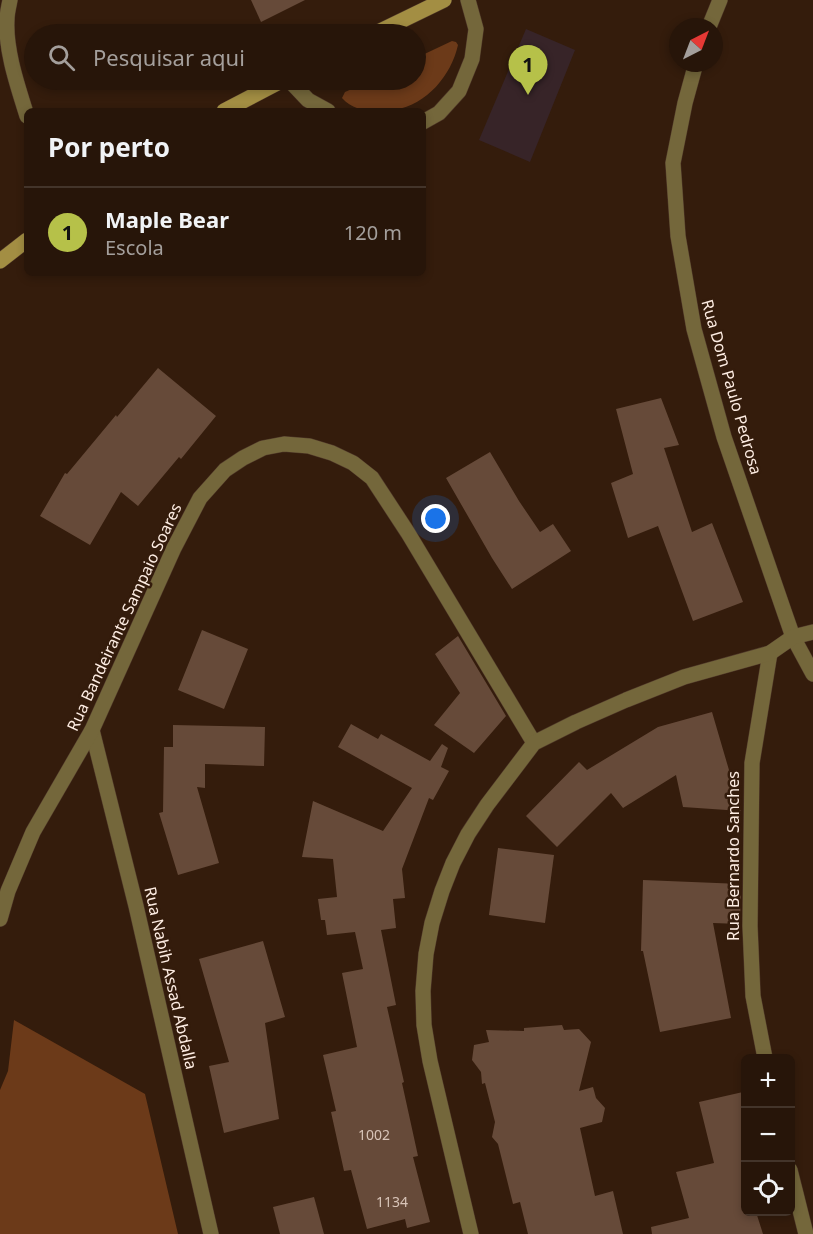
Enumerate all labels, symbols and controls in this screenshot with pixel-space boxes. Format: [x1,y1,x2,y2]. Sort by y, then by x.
north arrow [669,18,723,72]
search box [24,24,426,90]
icon: search [45,41,78,74]
text: Pesquisar aqui [93,42,245,72]
pin: 1 [508,46,548,95]
text: Por perto [48,129,170,165]
text: Maple Bear [105,204,229,234]
text: 1 [62,219,73,246]
text: 120 m [344,219,402,246]
text: Escola [105,234,164,261]
street label: Rua Dom Paulo Pedrosa [696,297,768,477]
street label: Rua Bandeirante Sampaio Soares [61,499,187,735]
your location [421,504,450,533]
street label: Rua Bernardo Sanches [722,771,744,941]
street label: Rua Nabih Assad Abdalla [139,885,203,1071]
map controls [741,1054,795,1216]
button: + [741,1054,795,1108]
button: − [741,1108,795,1162]
house number: 1002 [358,1125,390,1144]
button: locate [741,1162,795,1216]
house number: 1134 [376,1192,408,1211]

